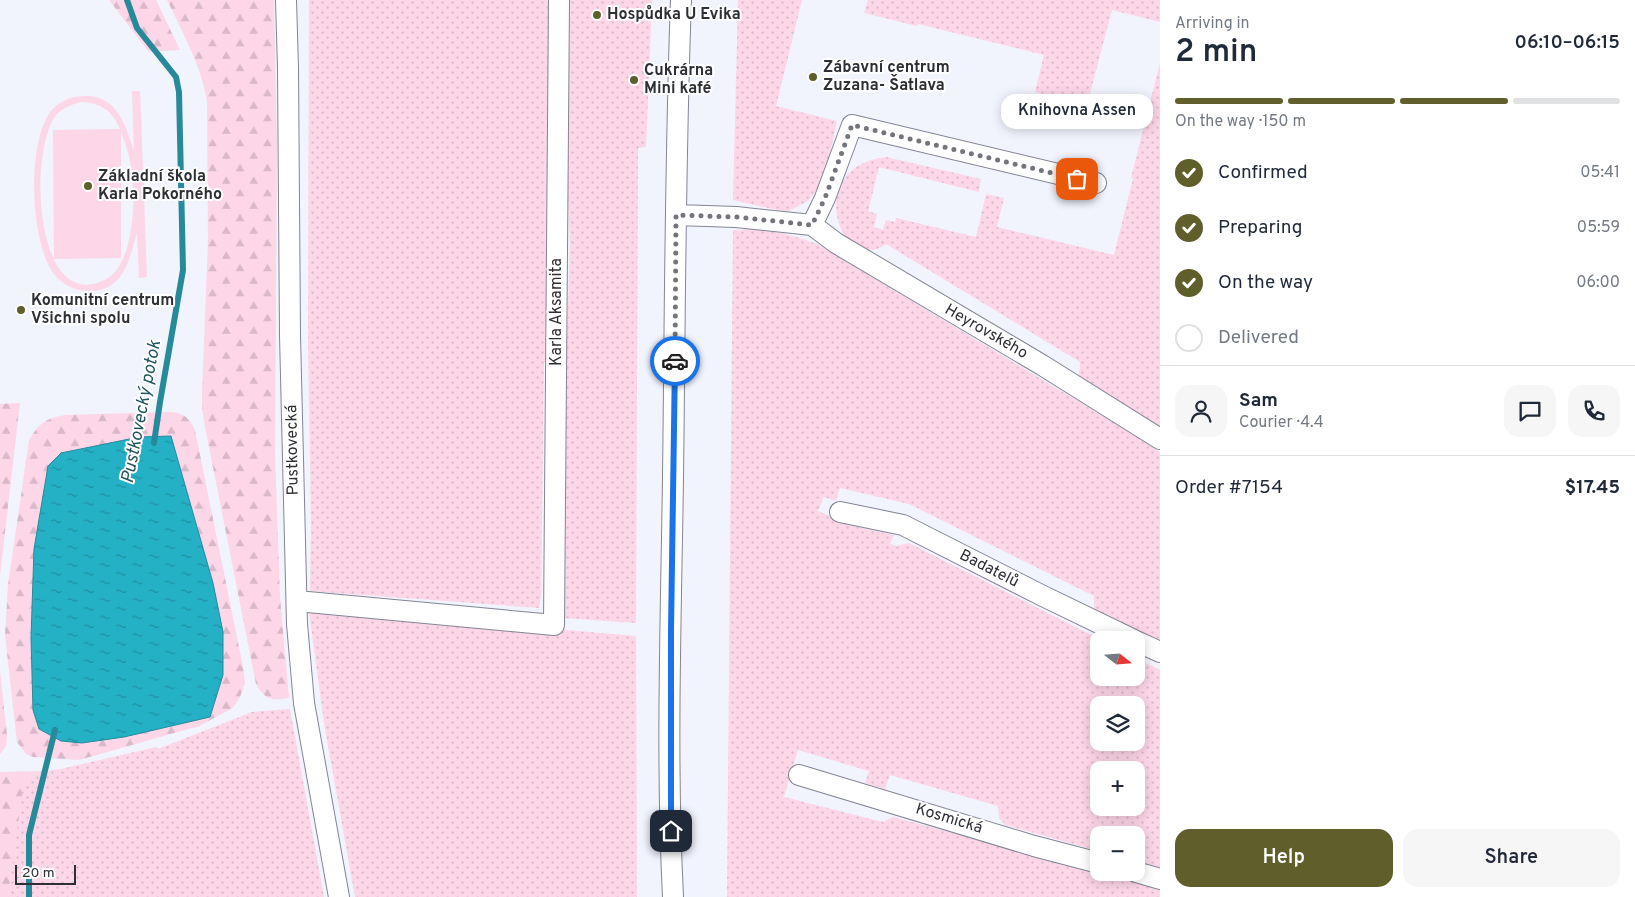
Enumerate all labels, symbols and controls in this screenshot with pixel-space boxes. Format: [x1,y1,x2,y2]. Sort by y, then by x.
place label: Hospůdka U Evika [607,4,741,25]
marker: Hospůdka U Evika [591,9,603,21]
text: Arriving in [1175,14,1250,34]
text: 06:10–06:15 [1515,31,1620,55]
text: 2 min [1175,33,1257,73]
place label: Zábavní centrum Zuzana- Šatlava [823,58,950,96]
place label: Cukrárna Mini kafé [644,61,713,99]
marker: Zábavní centrum Zuzana- Šatlava [807,71,819,83]
marker: Cukrárna Mini kafé [628,74,640,86]
callout: Knihovna Assen [1001,94,1153,129]
text: Knihovna Assen [1018,101,1136,121]
text: On the way · 150 m [1175,112,1306,132]
pin [1056,158,1098,200]
icon: check [1175,159,1203,187]
text: Confirmed [1218,161,1308,185]
text: 05:41 [1580,163,1620,183]
icon: bag [1063,165,1091,193]
place label: Základní škola Karla Pokorného [98,167,222,205]
marker: Základní škola Karla Pokorného [82,180,94,192]
icon: check [1175,214,1203,242]
text: Preparing [1218,216,1302,240]
text: 05:59 [1577,218,1620,238]
street label: Karla Aksamita [547,258,567,366]
icon: check [1175,269,1203,297]
text: On the way [1218,271,1313,295]
text: 06:00 [1576,273,1620,293]
place label: Komunitní centrum Všichni spolu [31,291,174,329]
street label: Heyrovského [941,300,1031,364]
marker: Komunitní centrum Všichni spolu [15,304,27,316]
text: Delivered [1218,326,1299,350]
courier [650,336,700,386]
water label: Pustkovecký potok [117,338,167,485]
icon: car [661,347,689,375]
button: person [1175,385,1227,437]
button: chat [1504,385,1556,437]
button: phone [1568,385,1620,437]
text: Sam [1239,389,1278,413]
street label: Pustkovecká [282,404,304,496]
text: Courier · 4.4 [1239,413,1324,433]
text: Order #7154 [1175,476,1283,500]
text: $17.45 [1565,476,1620,500]
street label: Badatelů [956,546,1022,592]
north arrow [1090,631,1145,686]
map controls [1090,631,1145,881]
button: layers [1090,696,1145,751]
button: + [1090,761,1145,816]
street label: Kosmická [913,799,985,839]
pin [650,810,692,852]
icon: home [657,817,685,845]
button: − [1090,826,1145,881]
button: Help [1175,829,1393,887]
button: Share [1403,829,1620,887]
scale bar [15,862,76,885]
text: 20 m [22,865,55,882]

